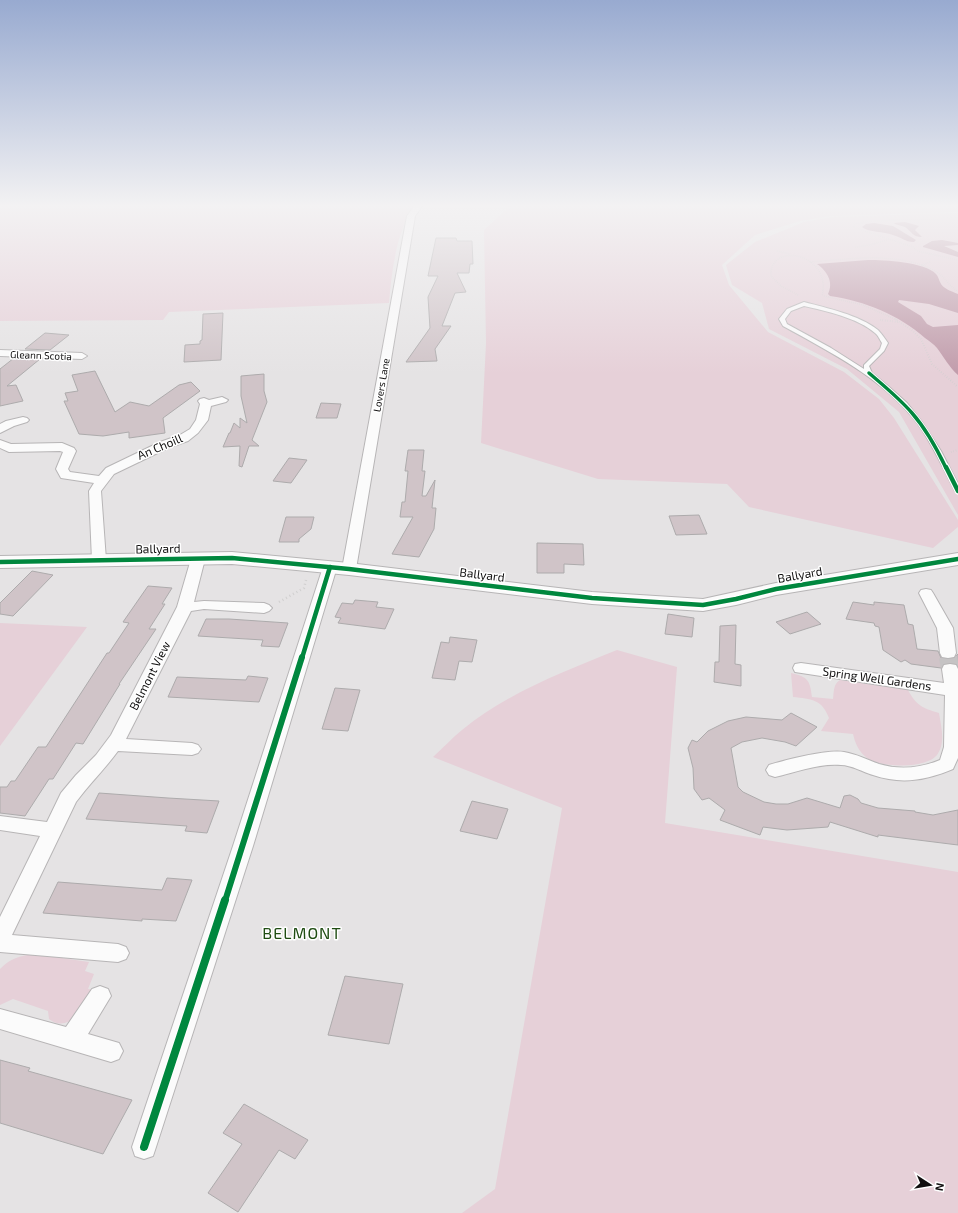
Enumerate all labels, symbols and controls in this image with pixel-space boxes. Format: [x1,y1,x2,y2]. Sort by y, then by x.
street label: Gleann Scotia [10,348,72,362]
street label: Lovers Lane [370,357,392,413]
street label: An Choill [135,430,185,462]
street label: Ballyard [135,541,181,555]
street label: Ballyard [776,563,823,585]
street label: Ballyard [459,564,505,584]
street label: Belmont View [126,639,172,712]
street label: Spring Well Gardens [822,663,933,693]
district label: BELMONT [262,923,342,942]
north arrow [910,1165,950,1205]
text: N [933,1182,947,1192]

